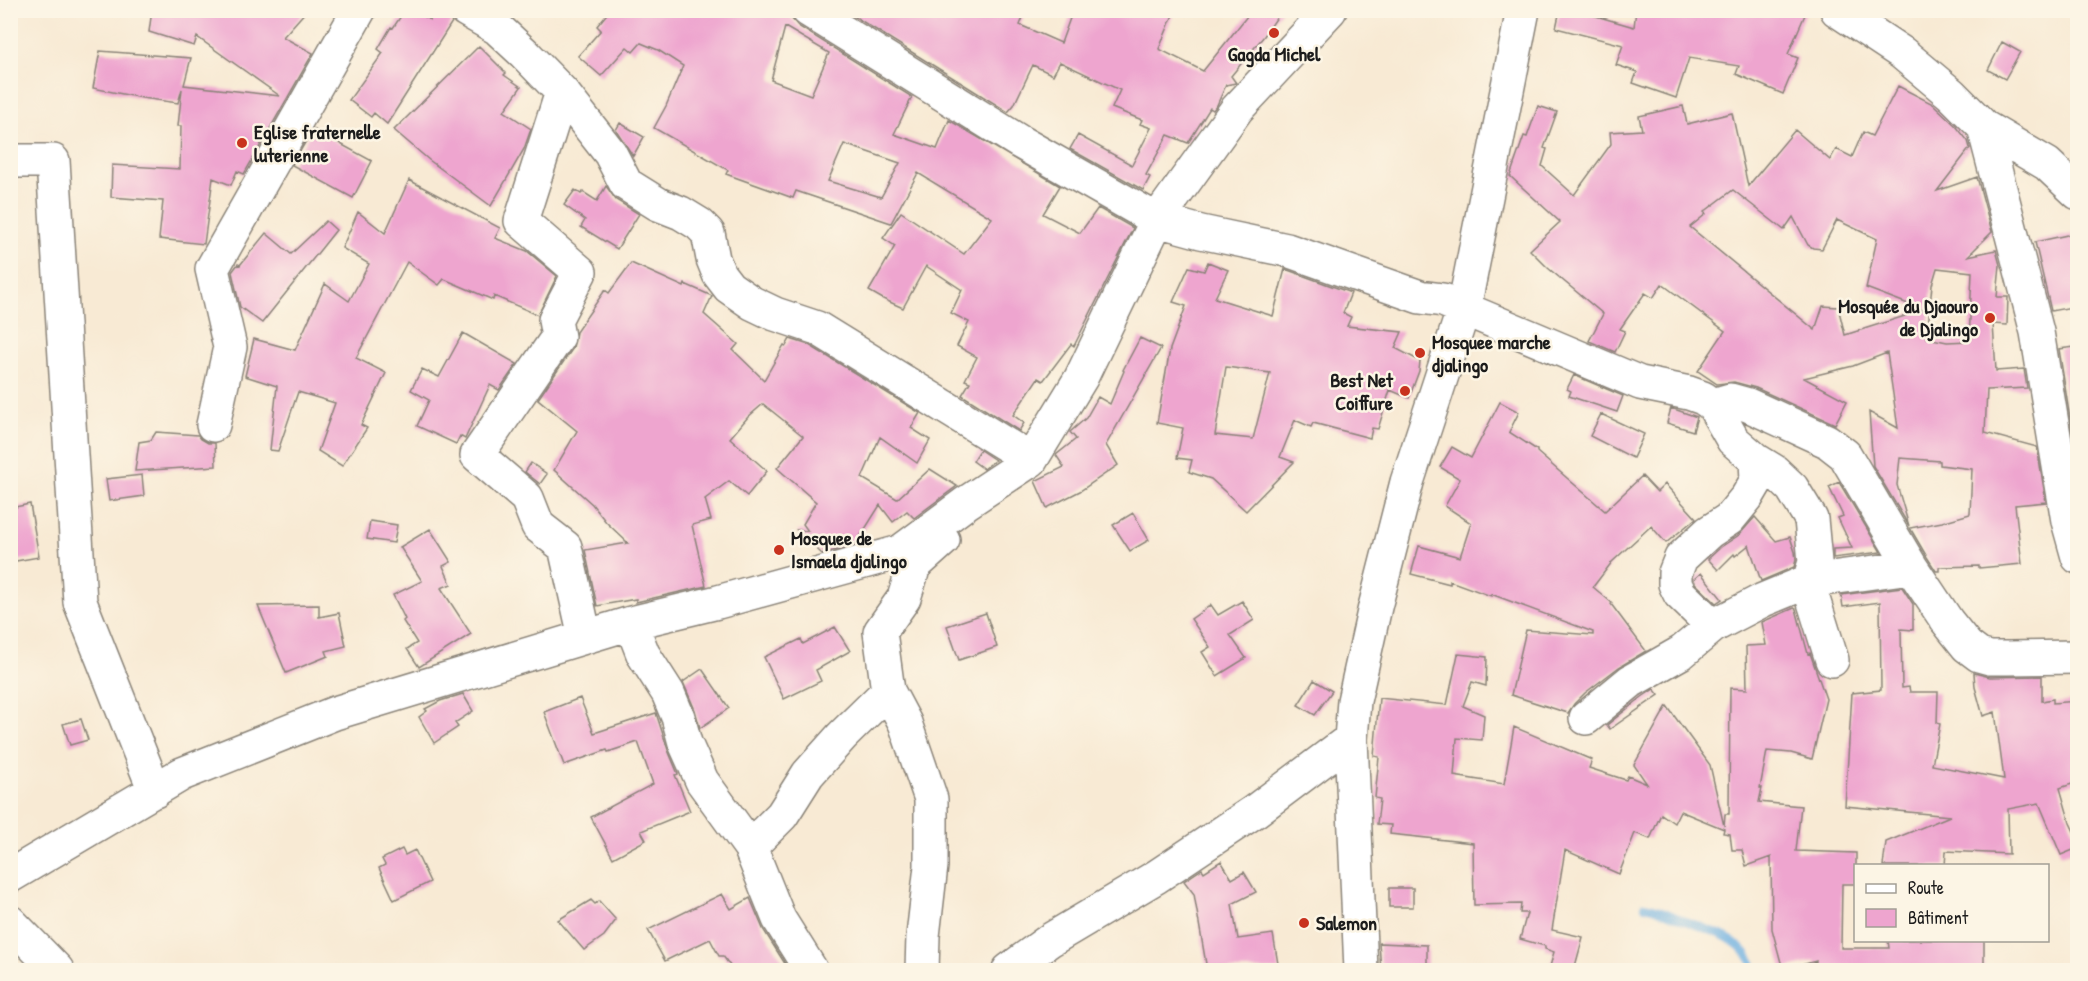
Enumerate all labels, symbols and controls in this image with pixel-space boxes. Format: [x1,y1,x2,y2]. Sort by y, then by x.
marker: Gagda Michel [1267,26,1281,40]
place label: Gagda Michel [1228,40,1321,68]
place label: Eglise fraternelle luterienne [254,118,381,168]
marker: Eglise fraternelle luterienne [235,136,249,150]
place label: Mosquée du Djaouro de Djalingo [1838,292,1978,343]
marker: Mosquée du Djaouro de Djalingo [1983,311,1997,325]
place label: Mosquee marche djalingo [1432,328,1551,379]
marker: Mosquee marche djalingo [1413,346,1427,360]
place label: Best Net Coiffure [1330,366,1394,416]
marker: Best Net Coiffure [1398,384,1412,398]
place label: Mosquee de Ismaela djalingo [791,524,907,575]
marker: Mosquee de Ismaela djalingo [772,543,786,557]
legend [1854,864,2049,942]
text: Route [1908,875,1944,900]
text: Bâtiment [1908,905,1969,930]
place label: Salemon [1316,909,1377,936]
marker: Salemon [1297,916,1311,930]

